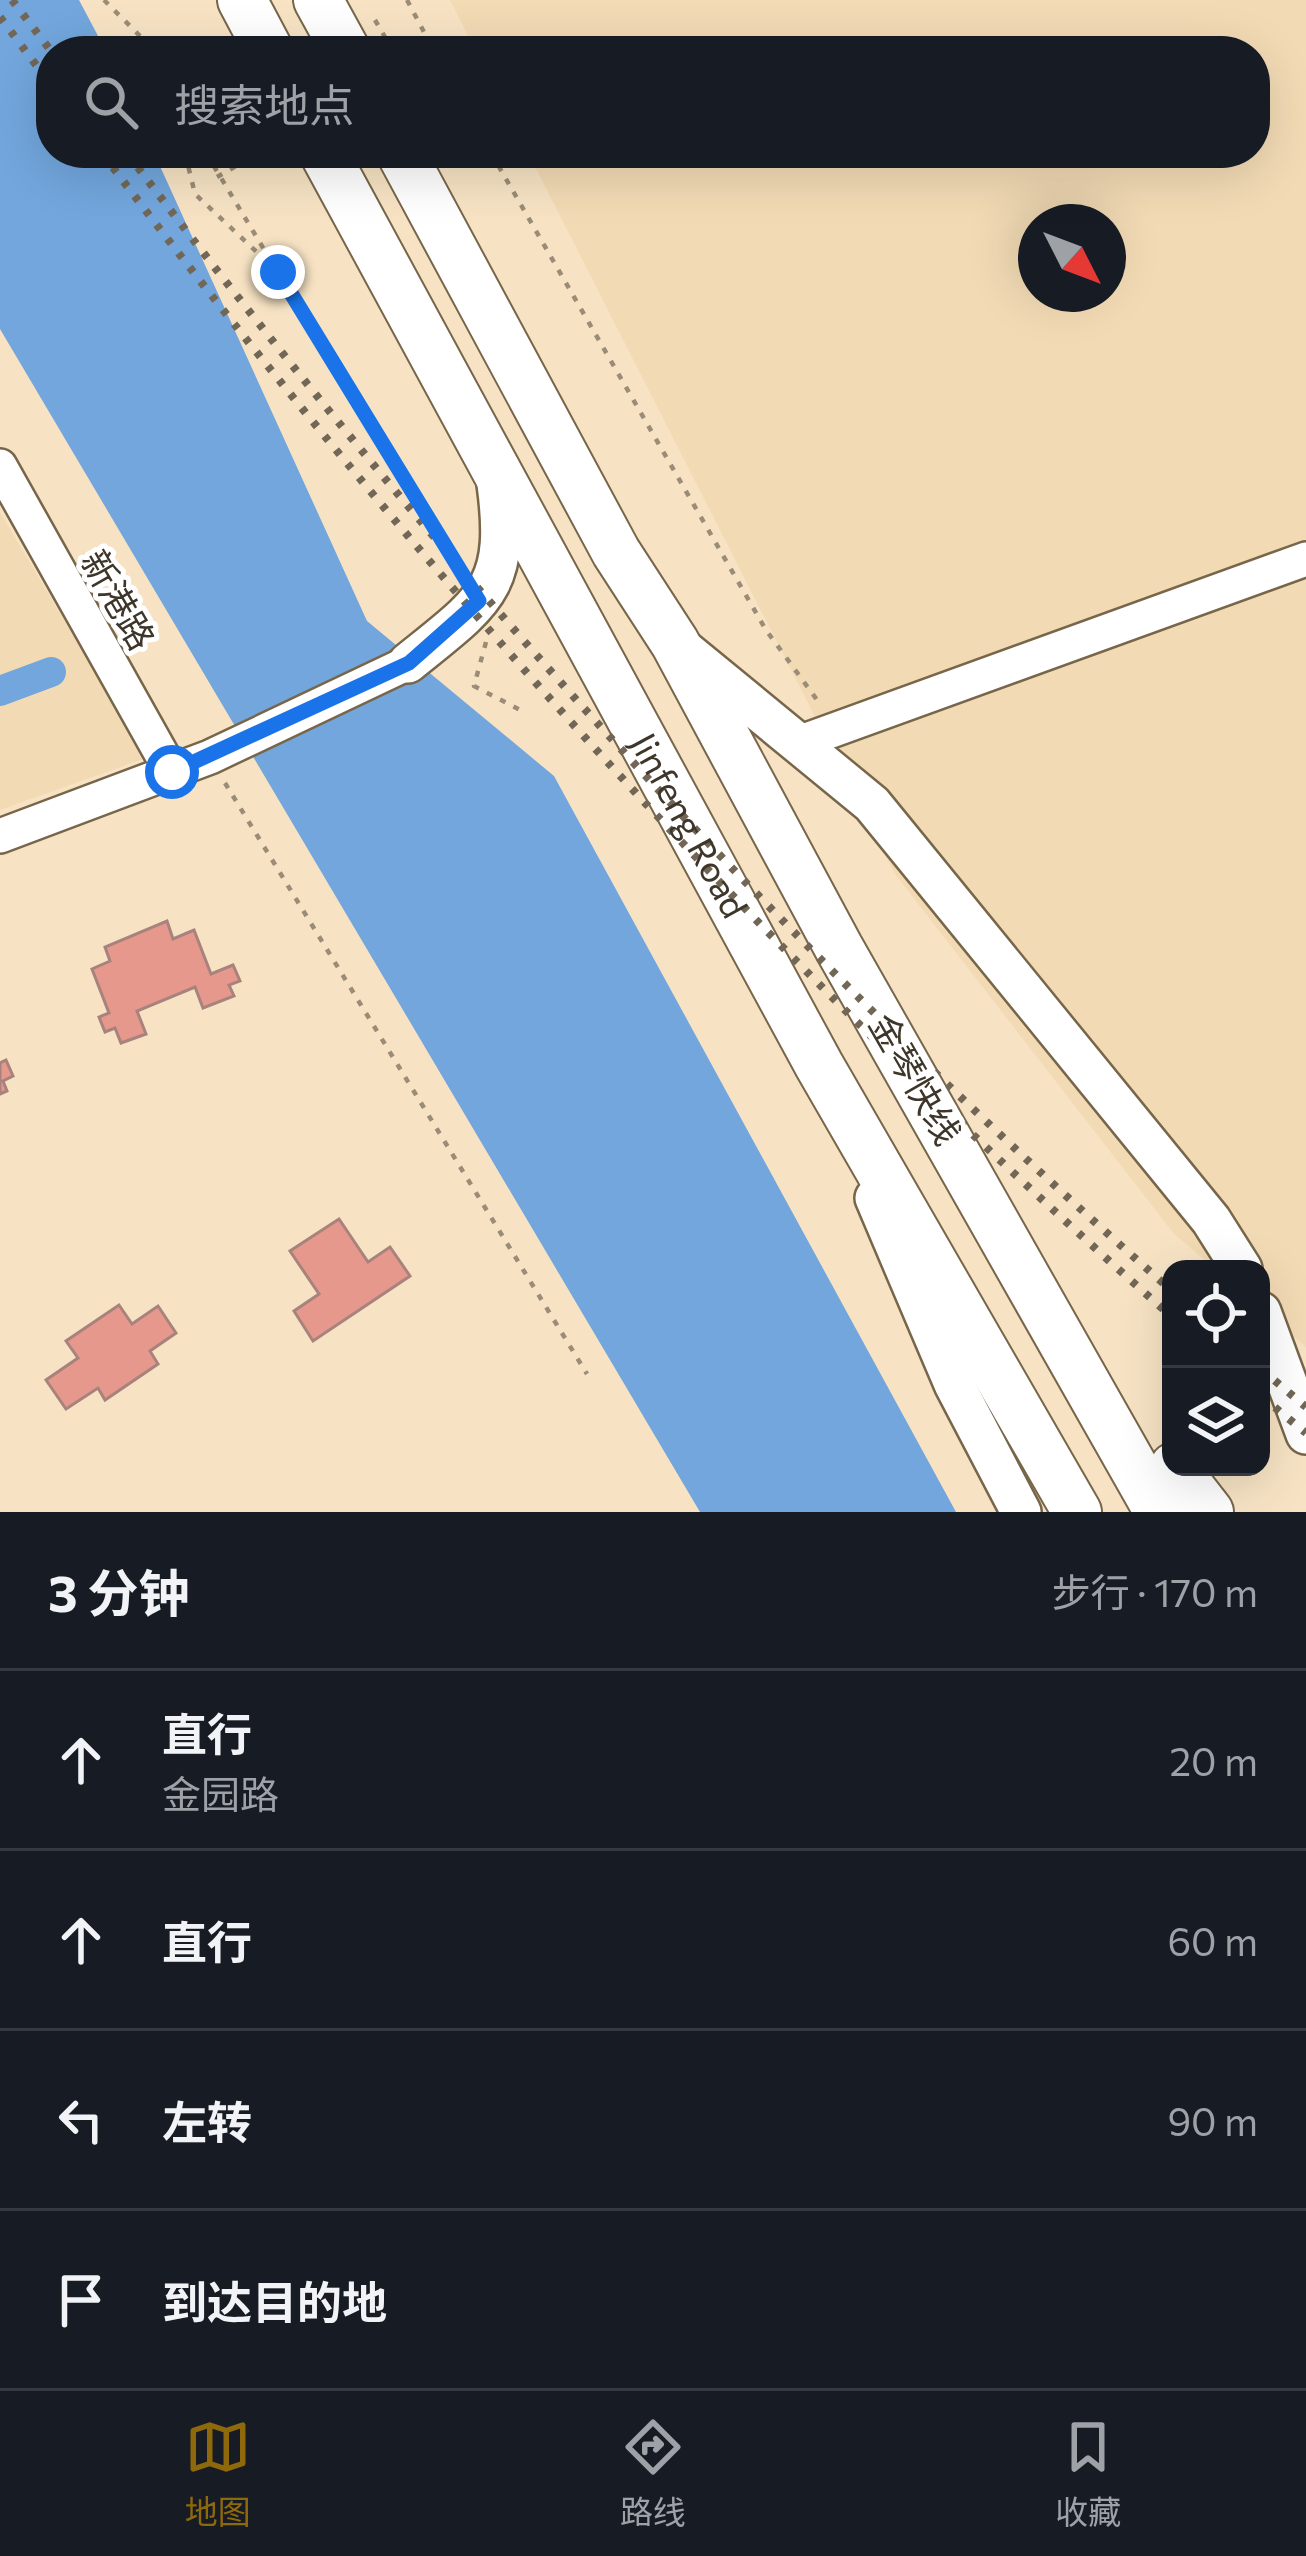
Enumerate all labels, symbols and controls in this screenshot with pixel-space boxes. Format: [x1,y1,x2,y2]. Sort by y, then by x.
search box [36,36,1270,168]
icon: search [78,69,144,135]
text: 搜索地点 [174,76,354,131]
north arrow [1018,204,1126,312]
route end [251,245,305,299]
street label: 新港路 [74,541,166,657]
street label: Jinfeng Road [623,724,759,924]
route start [145,745,199,799]
street label: 金琴快线 [862,1005,972,1151]
map controls [1162,1260,1270,1476]
button: locate [1162,1260,1270,1368]
button: layers [1162,1368,1270,1476]
text: 3 分钟 [48,1560,189,1623]
text: 步行 · 170 m [1052,1567,1258,1615]
text: 直行 [162,1705,252,1760]
icon: ahead [48,1727,114,1793]
text: 20 m [1170,1736,1258,1784]
text: 金园路 [162,1769,279,1817]
icon: ahead [48,1907,114,1973]
text: 直行 [162,1913,252,1968]
text: 60 m [1167,1916,1258,1964]
icon: left [48,2087,114,2153]
text: 左转 [162,2093,252,2148]
text: 90 m [1167,2096,1258,2144]
icon: arrive [48,2267,114,2333]
text: 到达目的地 [162,2273,387,2328]
tab: 地图 [185,2414,251,2534]
tab: 路线 [620,2414,686,2534]
tab: 收藏 [1055,2414,1121,2534]

